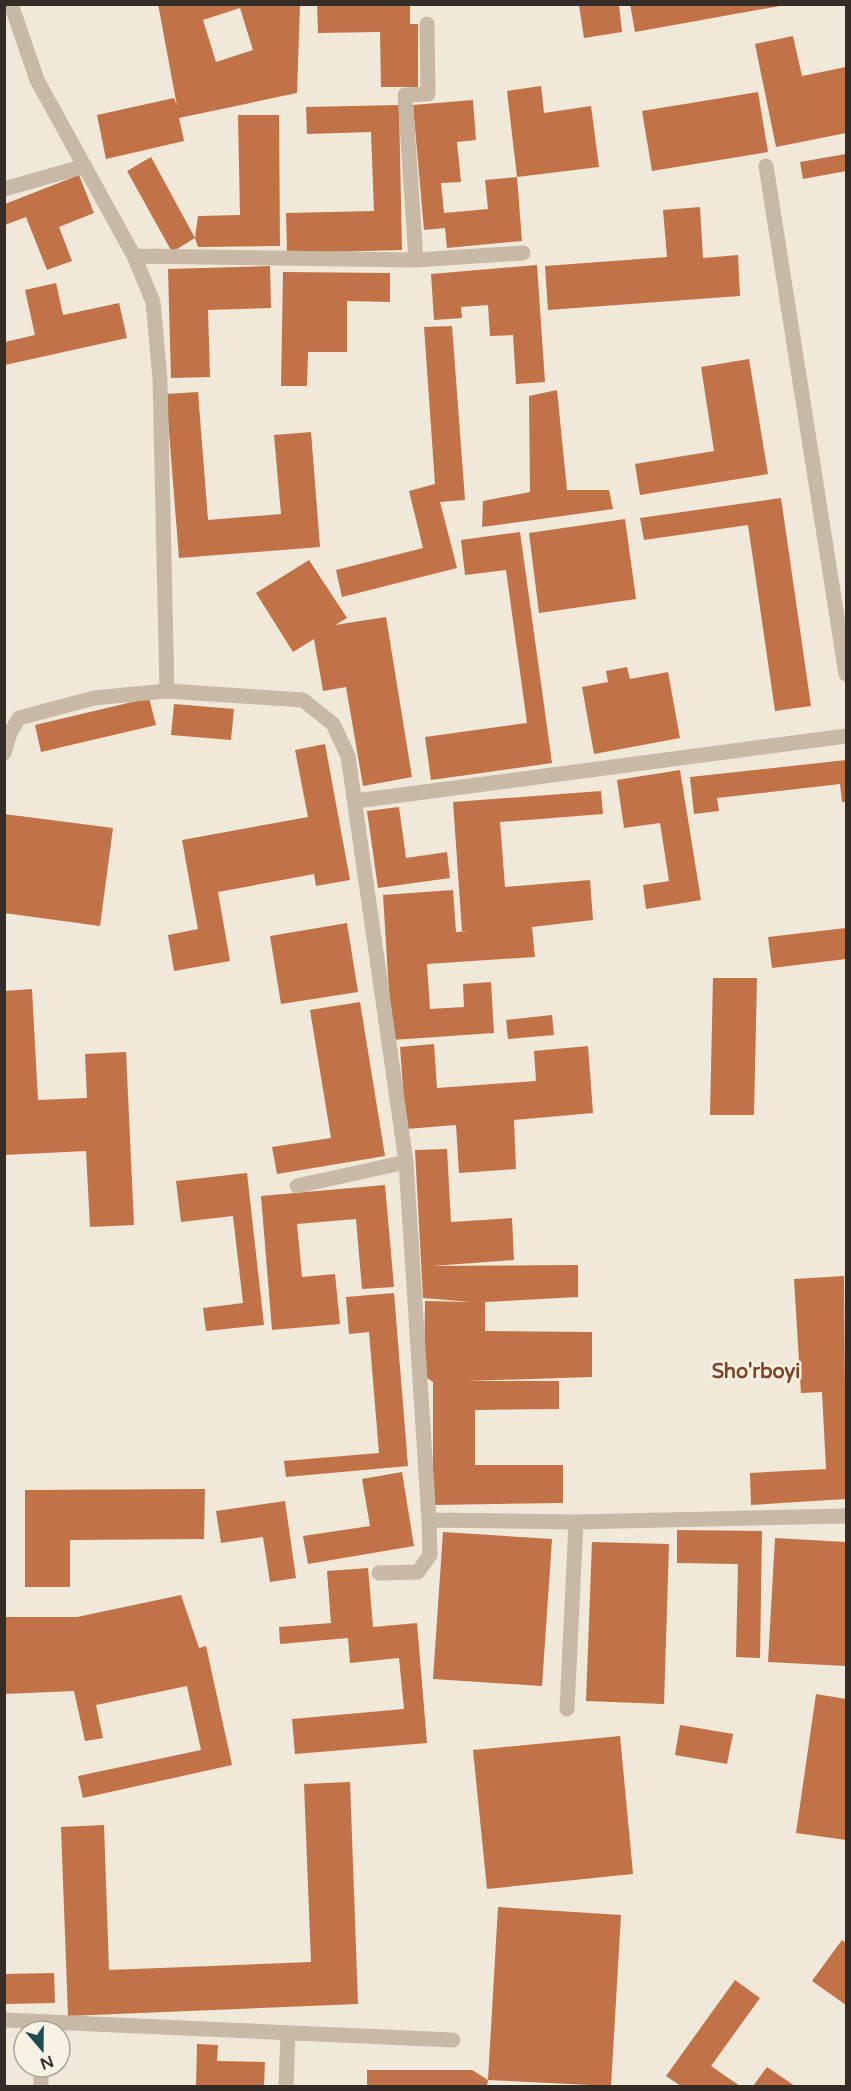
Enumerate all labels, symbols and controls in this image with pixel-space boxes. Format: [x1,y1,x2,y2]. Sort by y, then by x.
district label: Sho'rboyi [712,1360,800,1384]
north arrow [12,2019,72,2079]
text: N [37,2051,56,2074]

